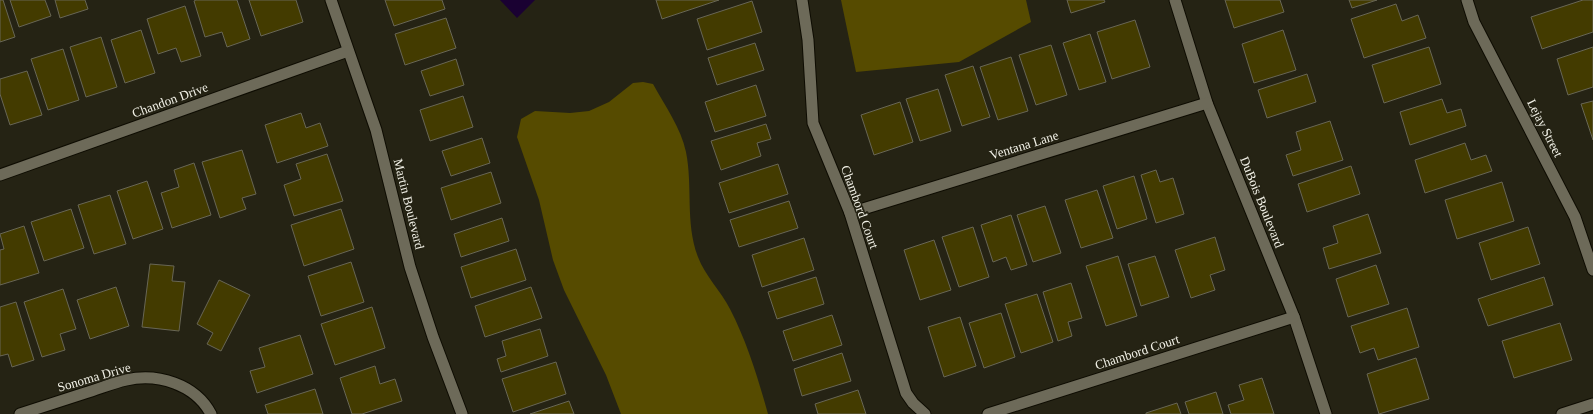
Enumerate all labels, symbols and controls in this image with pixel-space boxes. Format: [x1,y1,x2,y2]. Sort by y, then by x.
street label: Chandon Drive [130,79,210,121]
street label: Lejay Street [1524,96,1566,160]
street label: Ventana Lane [988,127,1060,163]
street label: DuBois Boulevard [1237,154,1287,250]
street label: Martin Boulevard [390,157,428,251]
street label: Chambord Court [838,163,882,251]
street label: Chambord Court [1093,331,1181,373]
street label: Sonoma Drive [56,359,133,395]

